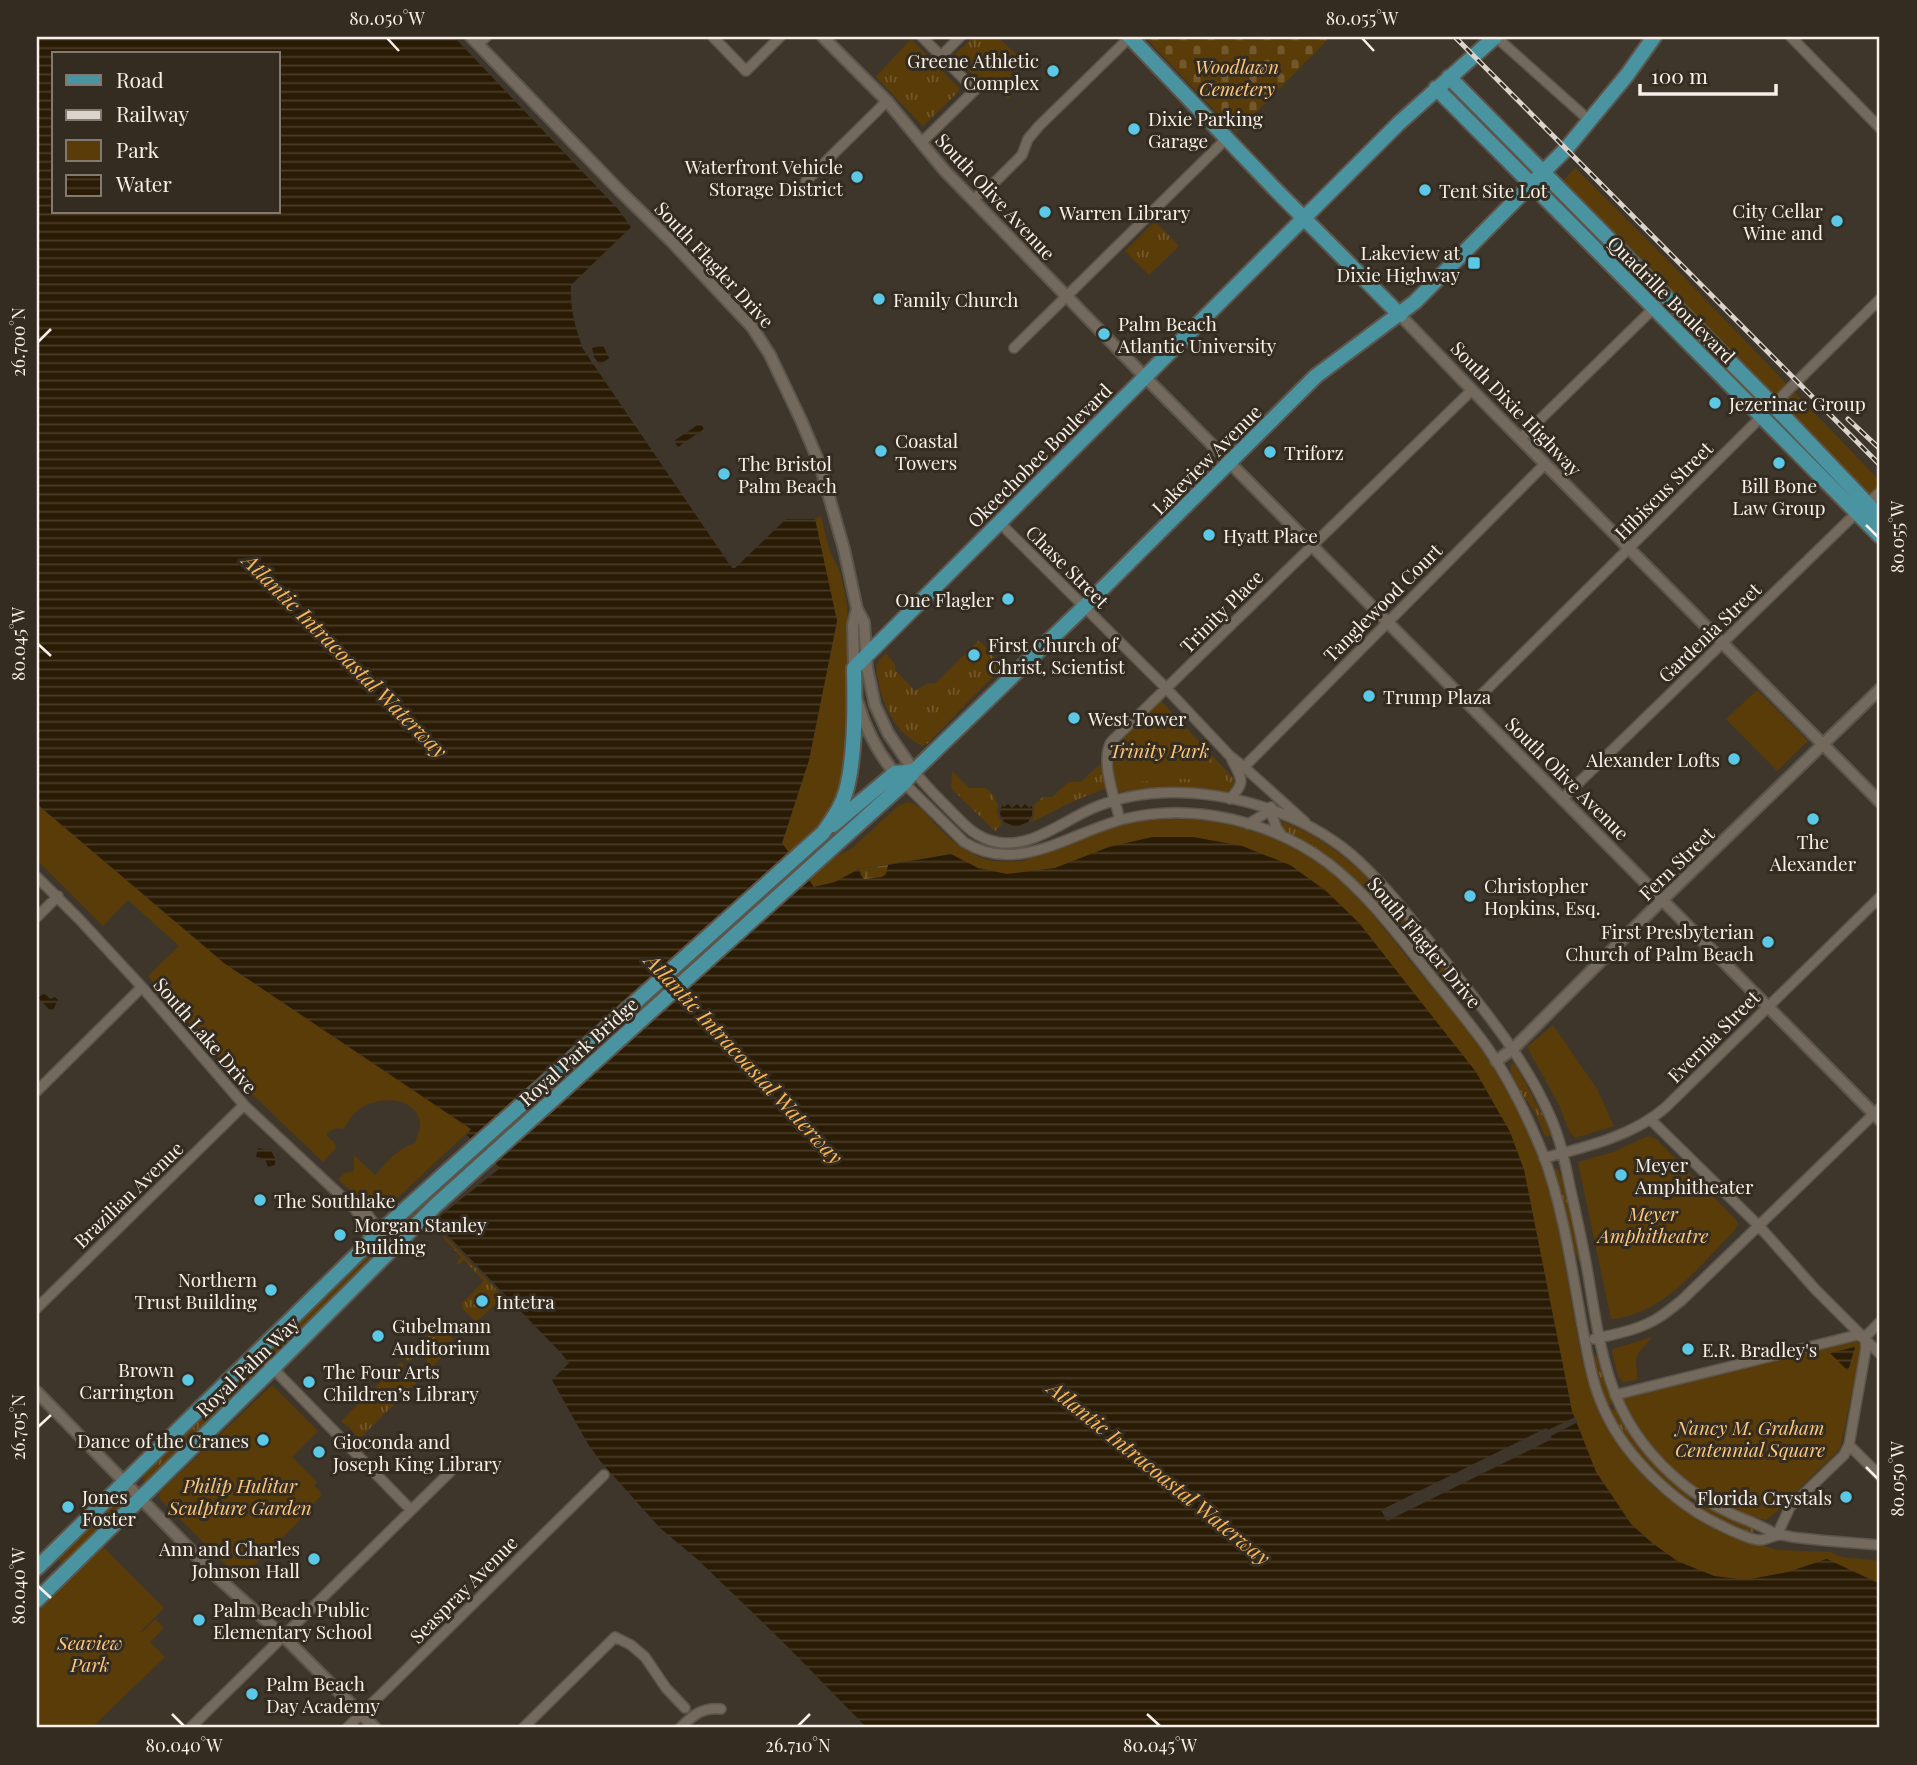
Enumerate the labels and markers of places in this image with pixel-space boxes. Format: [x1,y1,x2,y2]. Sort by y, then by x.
place label: Greene Athletic Complex [907,47,1039,95]
marker: Greene Athletic Complex [1045,63,1061,79]
place label: Dixie Parking Garage [1148,105,1263,153]
marker: Dixie Parking Garage [1126,121,1142,137]
place label: Waterfront Vehicle Storage District [684,153,843,201]
marker: Waterfront Vehicle Storage District [849,169,865,185]
place label: Tent Site Lot [1439,177,1548,203]
marker: Tent Site Lot [1417,182,1433,198]
place label: City Cellar Wine and [1732,197,1824,245]
place label: Warren Library [1058,199,1191,225]
marker: Warren Library [1037,204,1053,220]
marker: City Cellar Wine and [1829,213,1845,229]
place label: Lakeview at Dixie Highway [1336,239,1460,287]
marker: Lakeview at Dixie Highway [1466,255,1482,271]
place label: Family Church [893,286,1018,312]
marker: Family Church [871,291,887,307]
place label: Palm Beach Atlantic University [1117,310,1277,358]
marker: Palm Beach Atlantic University [1096,326,1112,342]
place label: Jezerinac Group [1728,390,1866,416]
marker: Jezerinac Group [1707,395,1723,411]
place label: Coastal Towers [895,427,959,475]
place label: Triforz [1284,439,1344,465]
marker: Coastal Towers [873,443,889,459]
marker: Triforz [1262,444,1278,460]
place label: The Bristol Palm Beach [738,450,837,498]
marker: Bill Bone Law Group [1771,455,1787,471]
marker: The Bristol Palm Beach [716,466,732,482]
place label: Bill Bone Law Group [1732,472,1826,520]
place label: Hyatt Place [1223,522,1318,548]
marker: Hyatt Place [1201,527,1217,543]
place label: One Flagler [895,586,995,612]
marker: One Flagler [1000,591,1016,607]
place label: First Church of Christ, Scientist [988,631,1125,679]
marker: First Church of Christ, Scientist [966,647,982,663]
place label: Trump Plaza [1383,683,1492,709]
marker: Trump Plaza [1361,688,1377,704]
place label: West Tower [1087,705,1187,731]
marker: West Tower [1066,710,1082,726]
place label: Alexander Lofts [1585,746,1720,772]
marker: Alexander Lofts [1726,751,1742,767]
marker: The Alexander [1805,811,1821,827]
place label: The Alexander [1769,828,1857,876]
place label: Christopher Hopkins, Esq. [1484,872,1601,920]
marker: Christopher Hopkins, Esq. [1462,888,1478,904]
place label: First Presbyterian Church of Palm Beach [1565,918,1755,966]
marker: First Presbyterian Church of Palm Beach [1760,934,1776,950]
place label: Meyer Amphitheater [1634,1151,1754,1199]
marker: Meyer Amphitheater [1613,1167,1629,1183]
place label: The Southlake [274,1187,395,1213]
marker: The Southlake [252,1192,268,1208]
place label: Morgan Stanley Building [354,1211,487,1259]
marker: Morgan Stanley Building [332,1227,348,1243]
place label: Northern Trust Building [135,1266,258,1314]
marker: Northern Trust Building [263,1282,279,1298]
place label: Intetra [496,1288,555,1314]
marker: Intetra [474,1293,490,1309]
place label: Gubelmann Auditorium [391,1312,492,1360]
marker: Gubelmann Auditorium [370,1328,386,1344]
place label: E.R. Bradley's [1702,1336,1817,1362]
marker: E.R. Bradley's [1680,1341,1696,1357]
place label: Brown Carrington [79,1356,175,1404]
place label: The Four Arts Children’s Library [323,1358,479,1406]
marker: Brown Carrington [180,1372,196,1388]
marker: The Four Arts Children’s Library [301,1374,317,1390]
place label: Dance of the Cranes [77,1427,249,1453]
place label: Gioconda and Joseph King Library [332,1428,502,1476]
marker: Dance of the Cranes [255,1432,271,1448]
marker: Gioconda and Joseph King Library [311,1444,327,1460]
place label: Jones Foster [81,1483,137,1531]
place label: Florida Crystals [1697,1484,1832,1510]
marker: Florida Crystals [1838,1489,1854,1505]
marker: Jones Foster [60,1499,76,1515]
place label: Ann and Charles Johnson Hall [158,1535,301,1583]
marker: Ann and Charles Johnson Hall [306,1551,322,1567]
place label: Palm Beach Public Elementary School [213,1596,373,1644]
marker: Palm Beach Public Elementary School [191,1612,207,1628]
place label: Palm Beach Day Academy [266,1670,380,1718]
marker: Palm Beach Day Academy [244,1686,260,1702]

